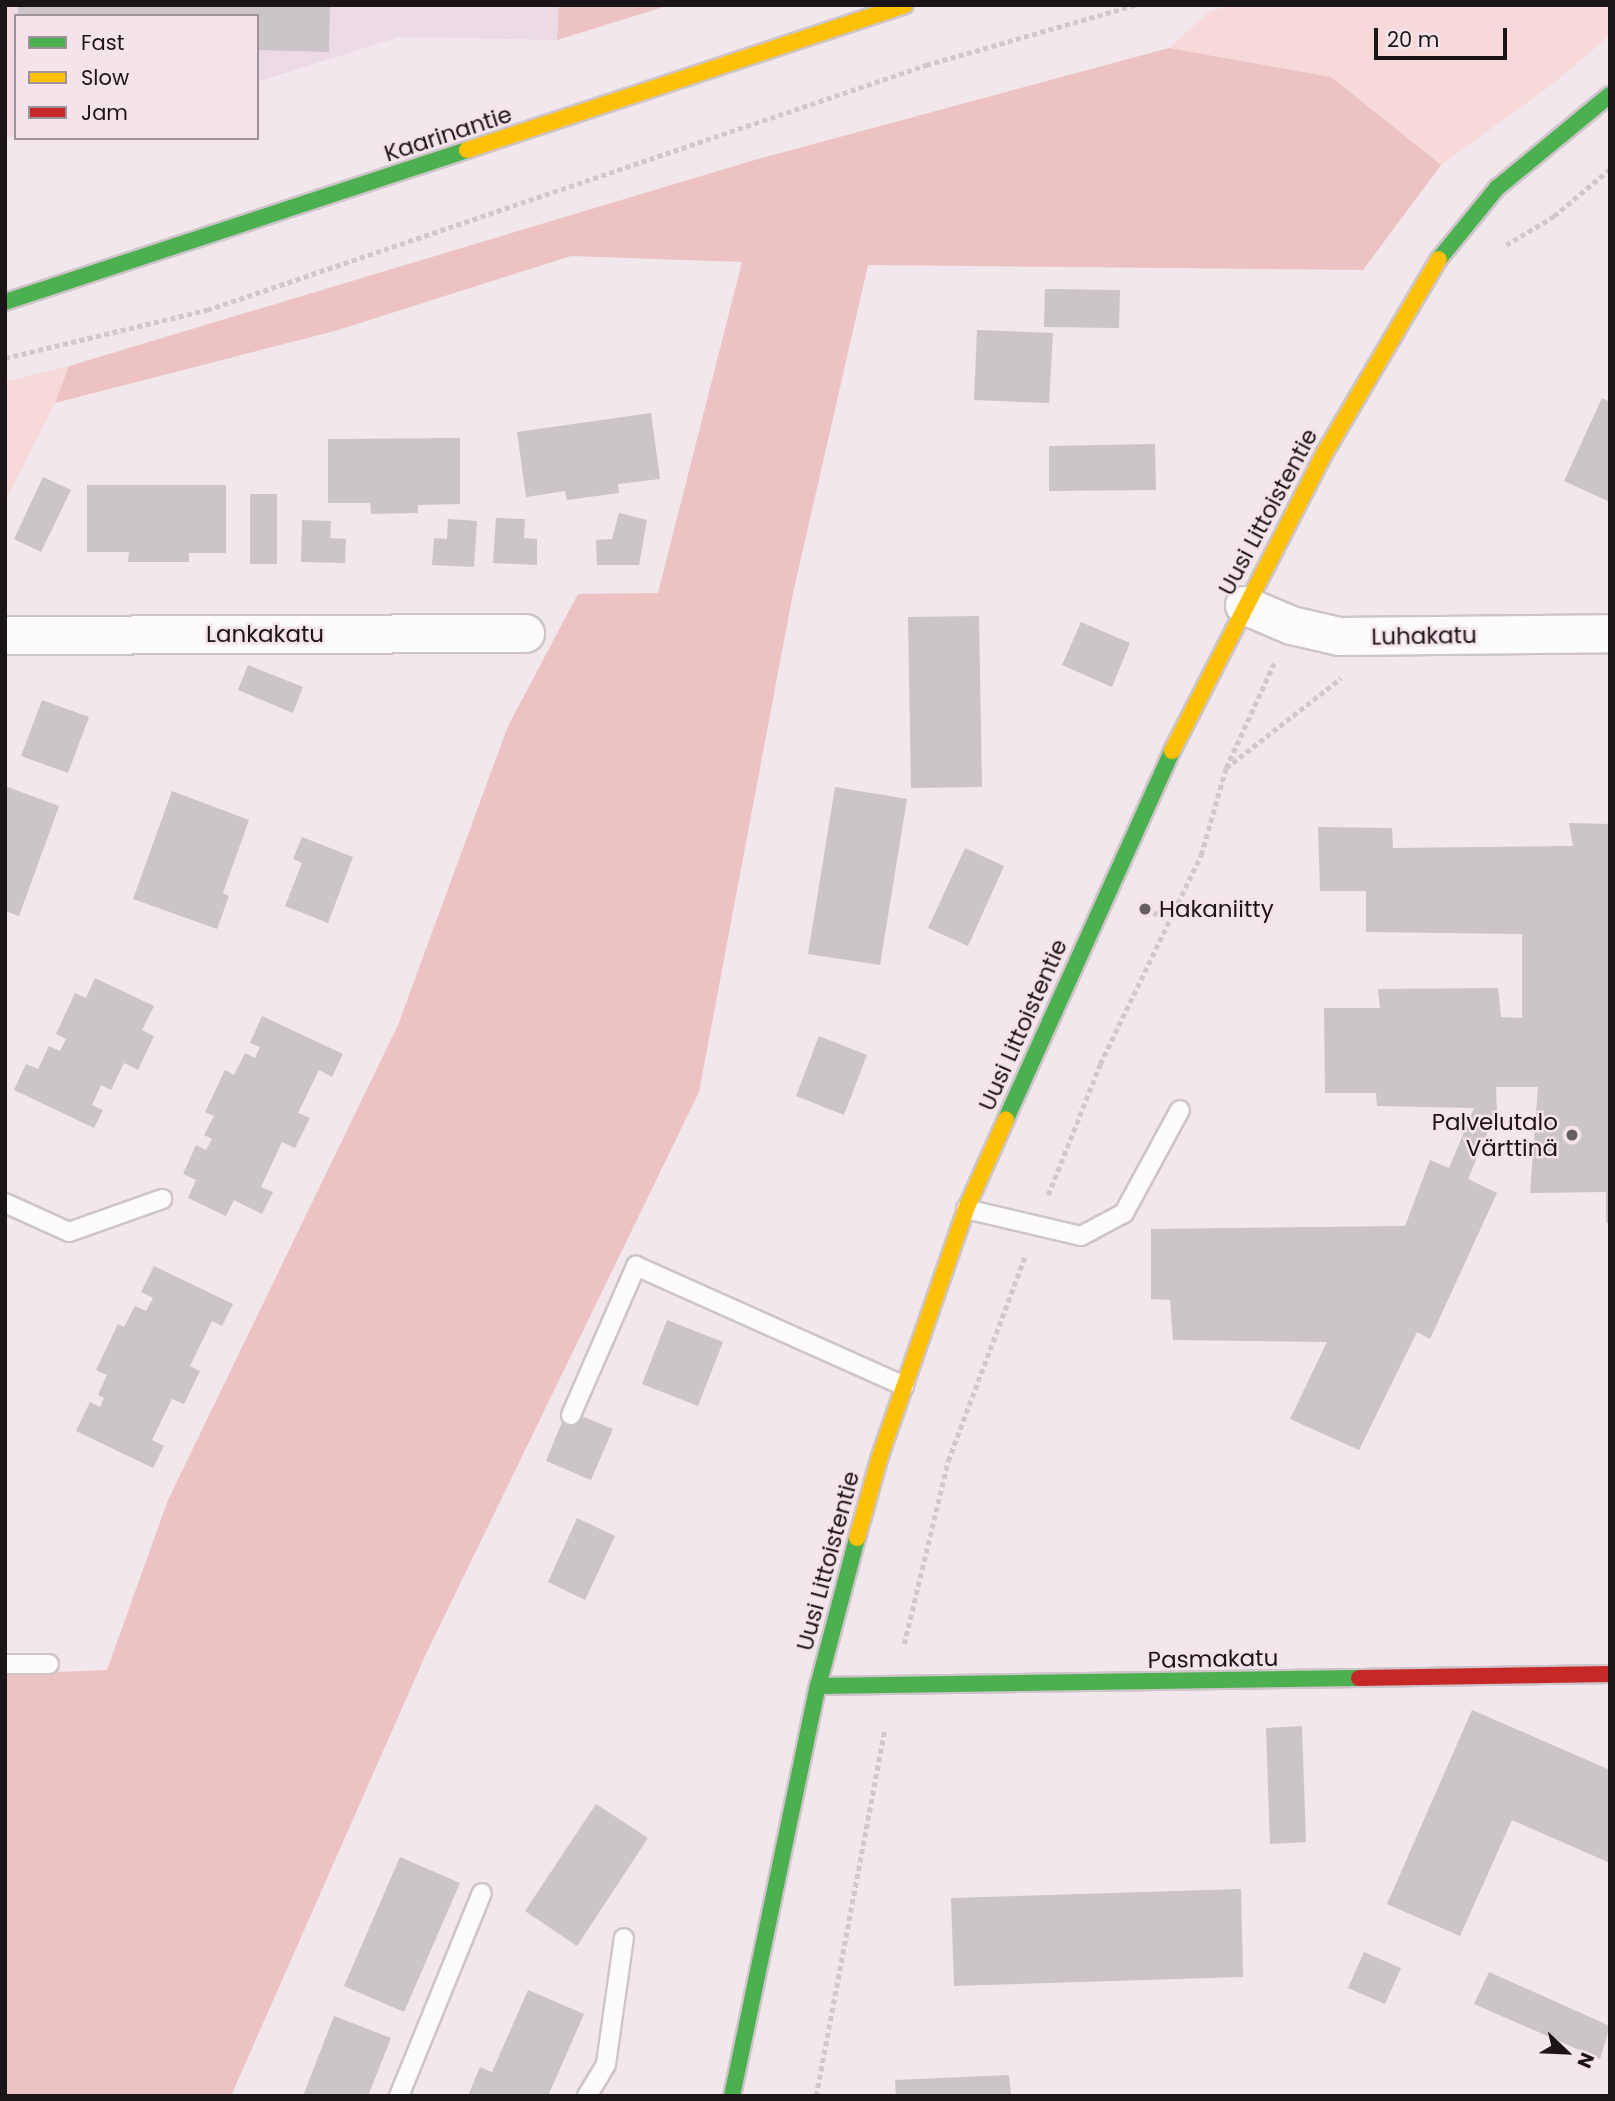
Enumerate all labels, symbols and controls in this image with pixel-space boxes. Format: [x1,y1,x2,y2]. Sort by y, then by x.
legend [14,14,259,140]
scale bar [1377,14,1510,58]
text: 20 m [1387,25,1440,54]
text: Fast [81,28,124,57]
text: Slow [81,63,129,92]
text: Jam [81,98,128,127]
street label: Kaarinantie [381,100,515,168]
street label: Uusi Littoistentie [1213,424,1323,600]
street label: Lankakatu [206,620,324,648]
street label: Luhakatu [1371,621,1477,651]
place label: Hakaniitty [1159,895,1274,923]
marker: Hakaniitty [1137,901,1153,917]
street label: Uusi Littoistentie [973,935,1073,1115]
place label: Palvelutalo Värttinä [1432,1108,1558,1162]
marker: Palvelutalo Värttinä [1564,1127,1580,1143]
street label: Uusi Littoistentie [791,1468,865,1654]
street label: Pasmakatu [1147,1644,1279,1674]
north arrow [1531,2017,1601,2087]
text: N [1571,2049,1601,2072]

